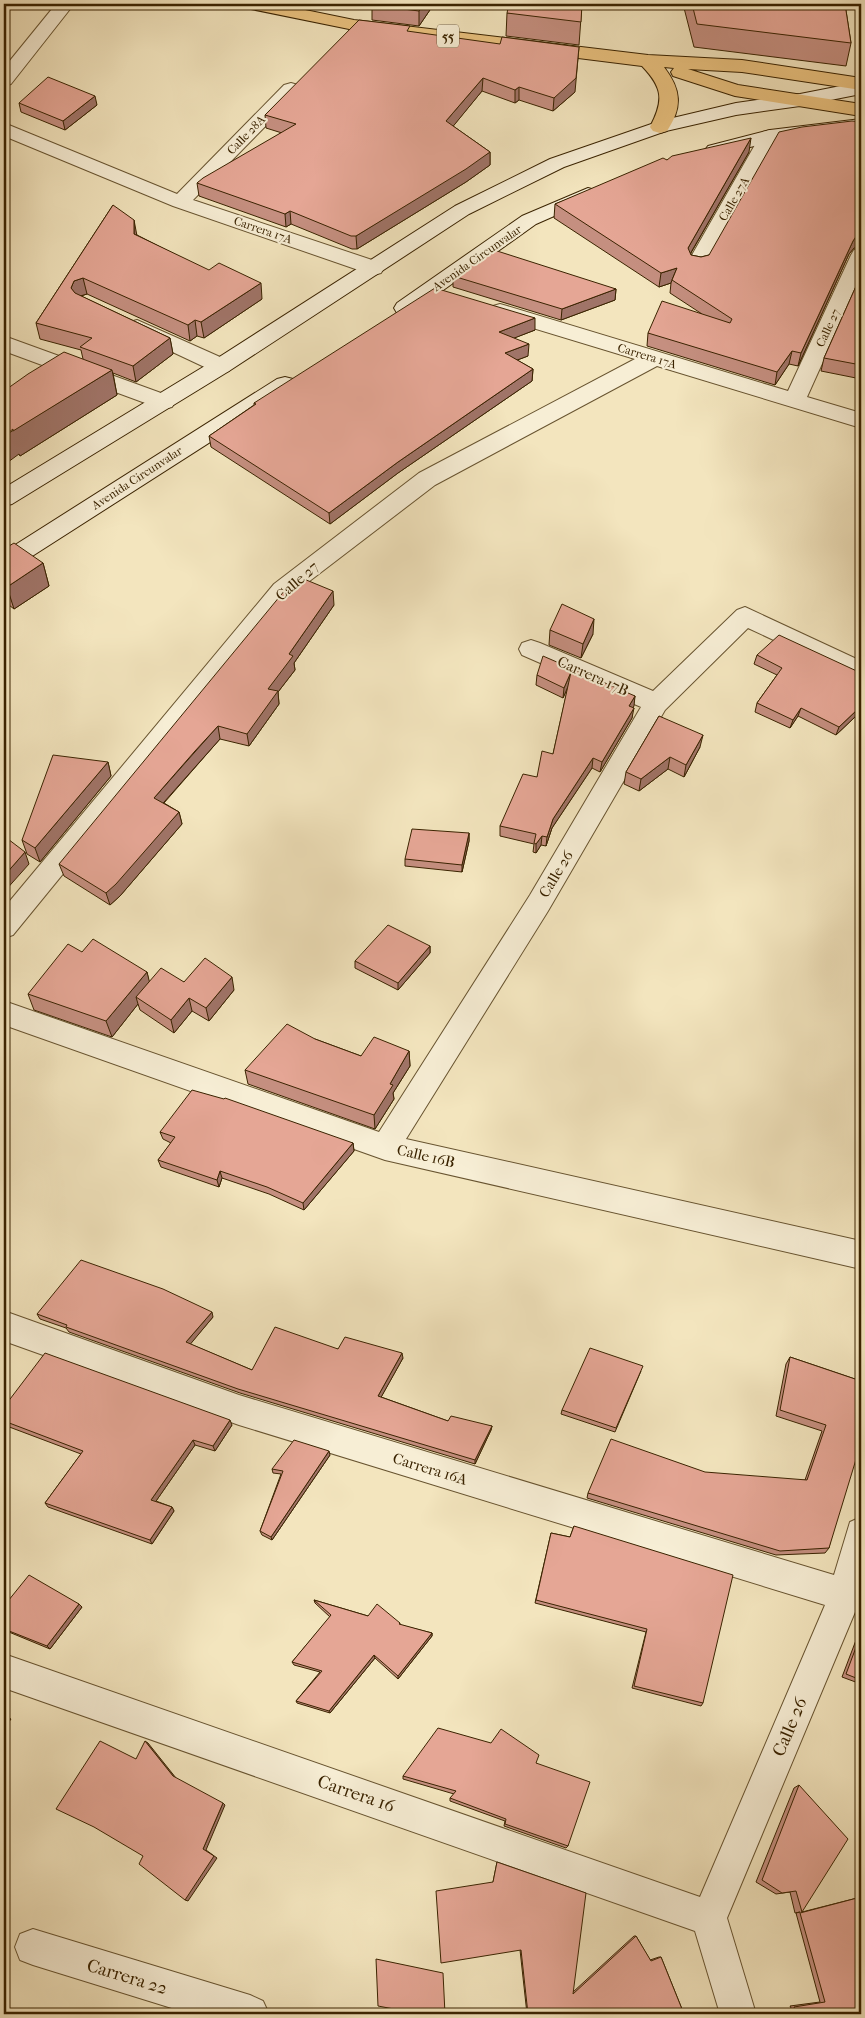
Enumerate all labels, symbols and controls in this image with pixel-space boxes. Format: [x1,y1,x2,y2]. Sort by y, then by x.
road number: 55 [437,24,459,48]
street label: Calle 28A [224,112,268,157]
street label: Calle 27A [716,174,752,223]
street label: Carrera 17A [232,213,294,247]
street label: Avenida Circunvalar [429,222,525,294]
street label: Calle 27 [813,306,843,349]
street label: Carrera 17A [616,340,678,372]
street label: Avenida Circunvalar [88,443,186,513]
street label: Calle 27 [272,558,322,604]
street label: Carrera 17B [555,652,631,700]
street label: Calle 26 [535,846,577,901]
street label: Calle 16B [395,1141,457,1171]
street label: Carrera 16A [391,1449,470,1489]
street label: Calle 26 [768,1694,812,1760]
street label: Carrera 16 [315,1771,398,1817]
street label: Carrera 22 [84,1955,170,1999]

